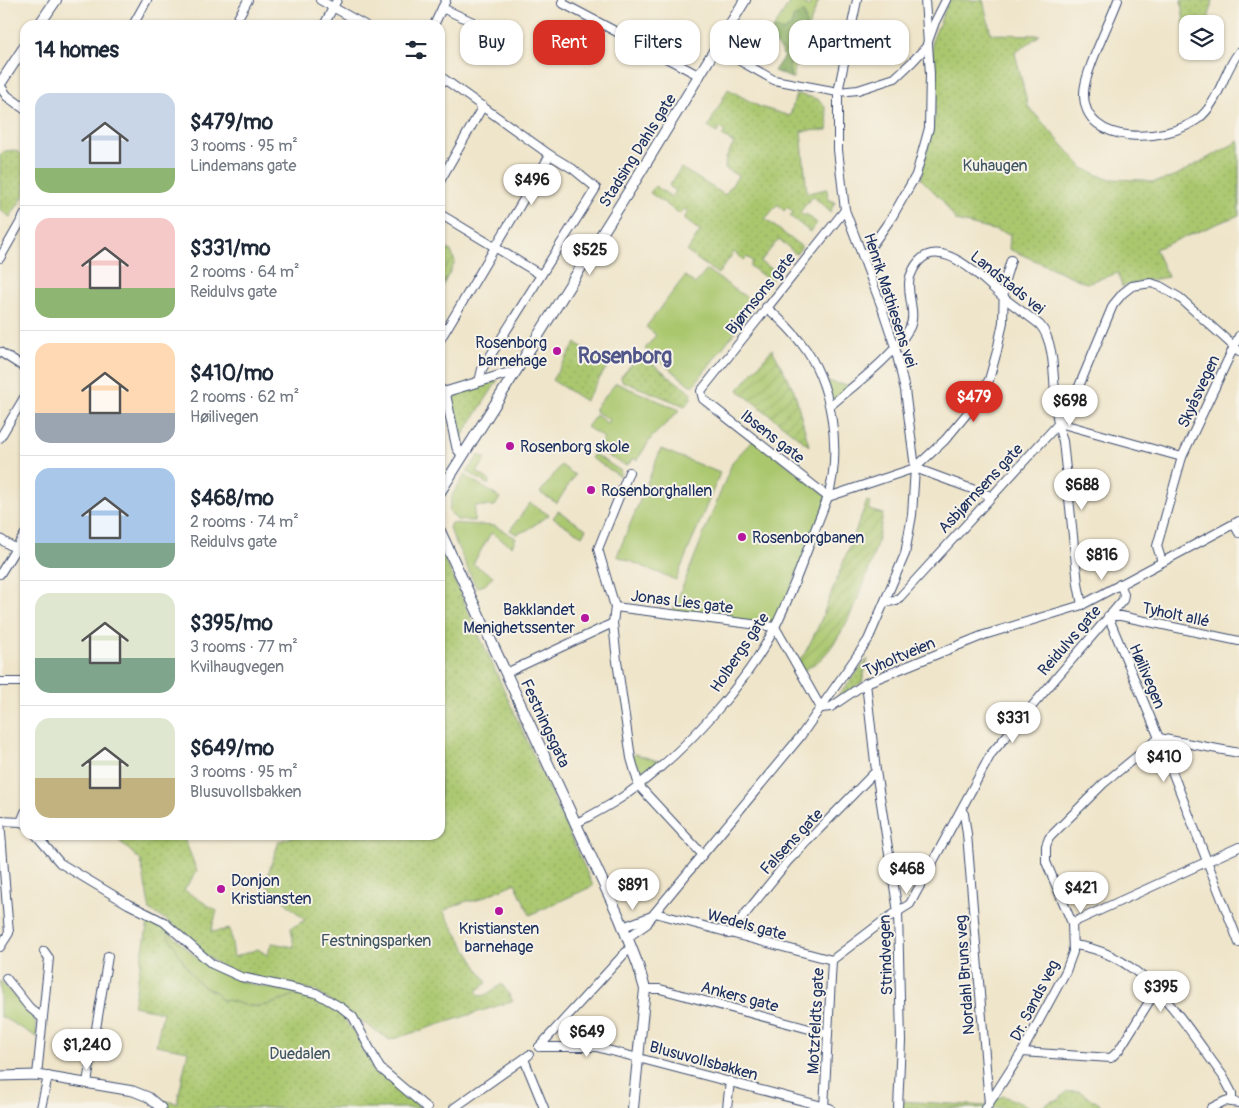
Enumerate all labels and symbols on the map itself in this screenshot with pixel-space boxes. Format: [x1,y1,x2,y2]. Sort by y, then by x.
street label: Stadsing Dahls gate [595,90,681,211]
park label: Kuhaugen [962,156,1028,176]
pin: $496 [502,164,562,206]
street label: Henrik Mathiesens vei [859,231,921,370]
pin: $525 [560,234,620,276]
street label: Landstads vei [966,247,1049,319]
street label: Bjørnsons gate [722,248,800,339]
place label: Rosenborg barnehage [475,333,547,371]
district label: Rosenborg [578,343,673,370]
marker: Rosenborg barnehage [551,345,563,357]
street label: Skyåsvegen [1173,352,1224,431]
pin: $479 [944,380,1004,423]
pin: $698 [1040,384,1100,427]
street label: Ibsens gate [736,406,808,468]
place label: Rosenborg skole [520,437,630,457]
marker: Rosenborg skole [504,440,516,452]
street label: Asbjørnsens gate [934,440,1028,538]
pin: $688 [1052,468,1112,511]
place label: Rosenborghallen [601,481,712,501]
marker: Rosenborghallen [585,484,597,496]
place label: Rosenborgbanen [752,528,864,548]
marker: Rosenborgbanen [736,531,748,543]
pin: $816 [1072,538,1132,581]
street label: Jonas Lies gate [630,586,734,618]
street label: Tyholt allé [1140,598,1211,632]
place label: Bakklandet Menighetssenter [463,600,576,638]
street label: Reidulvs gate [1034,601,1106,680]
street label: Holbergs gate [706,609,774,696]
marker: Bakklandet Menighetssenter [579,612,591,624]
street label: Tyholtveien [860,633,938,681]
street label: Høilivegen [1124,641,1170,712]
street label: Festningsgata [516,676,574,771]
pin: $331 [983,702,1043,744]
pin: $410 [1134,740,1194,783]
street label: Falsens gate [756,804,828,879]
pin: $468 [877,852,937,895]
pin: $891 [603,868,663,911]
place label: Donjon Kristiansten [231,871,312,909]
pin: $421 [1051,872,1111,914]
marker: Donjon Kristiansten [215,883,227,895]
marker: Kristiansten barnehage [493,905,505,917]
street label: Wedels gate [705,905,789,945]
street label: Strindvegen [875,914,897,996]
street label: Nordahl Bruns veg [951,914,979,1036]
place label: Kristiansten barnehage [459,919,539,957]
park label: Festningsparken [321,931,431,951]
street label: Dr. Sands veg [1006,956,1064,1045]
street label: Motzfeldts gate [803,967,829,1075]
pin: $395 [1131,970,1191,1013]
street label: Ankers gate [699,977,781,1017]
pin: $649 [557,1016,617,1058]
pin: $1,240 [46,1028,128,1071]
street label: Blusuvollsbakken [647,1037,760,1085]
park label: Duedalen [269,1044,331,1064]

